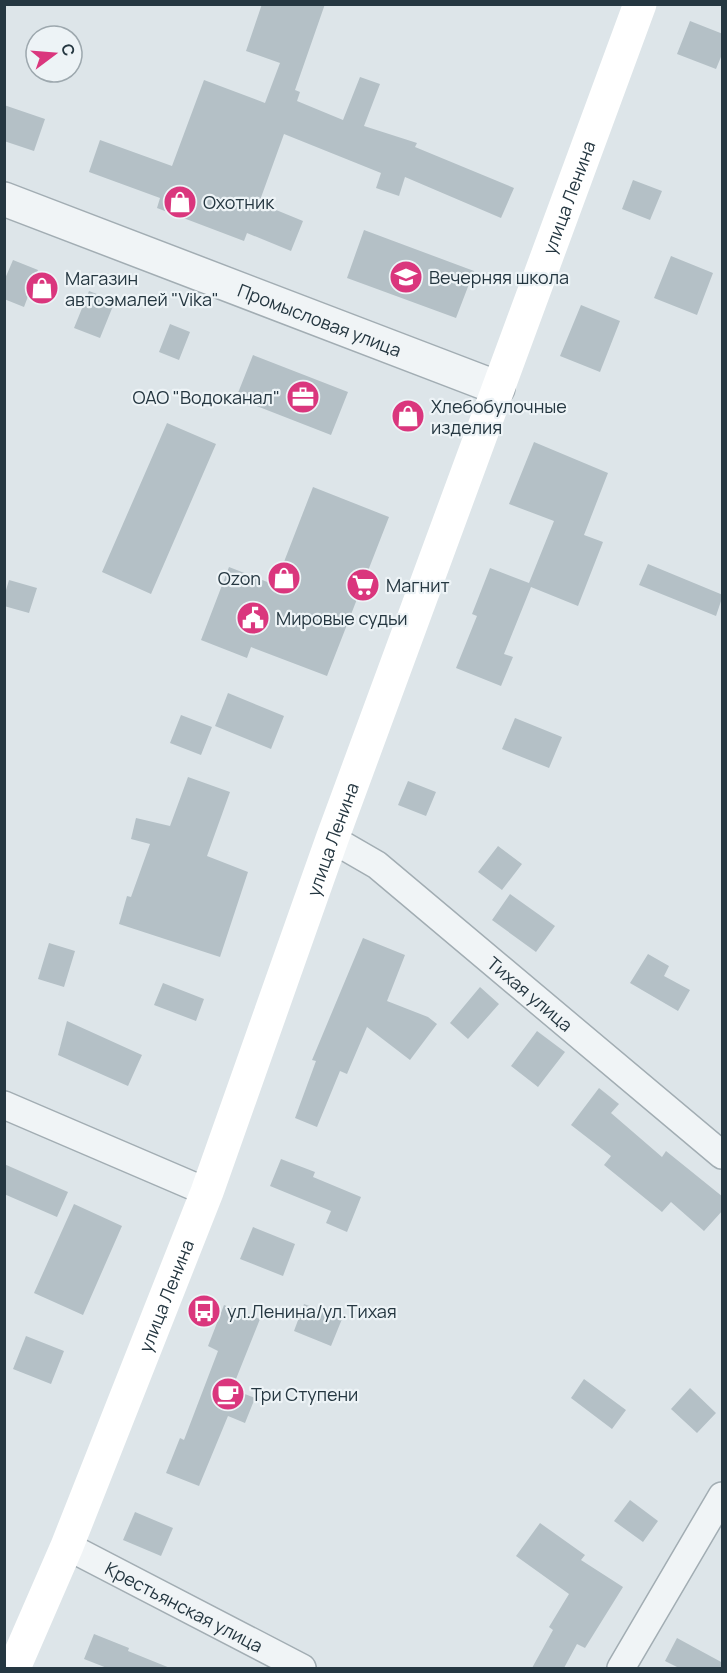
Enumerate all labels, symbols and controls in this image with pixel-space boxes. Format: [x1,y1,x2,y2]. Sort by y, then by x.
north arrow [24,24,84,84]
text: С [56,41,81,59]
street label: улица Ленина [537,137,601,257]
shop icon: Охотник [162,184,198,220]
place label: Охотник [203,190,275,214]
school or university icon: Вечерняя школа [388,259,424,295]
place label: Вечерняя школа [429,265,569,289]
place label: Магазин автоэмалей "Vika" [65,266,219,311]
shop icon: Магазин автоэмалей "Vika" [24,270,60,306]
street label: Промысловая улица [235,278,405,362]
office icon: ОАО "Водоканал" [285,379,321,415]
place label: ОАО "Водоканал" [133,385,280,409]
place label: Хлебобулочные изделия [431,394,567,439]
shop icon: Хлебобулочные изделия [390,398,426,434]
shop icon: Ozon [266,560,302,596]
place label: Ozon [218,566,261,590]
supermarket icon: Магнит [345,567,381,603]
place label: Магнит [386,573,450,597]
public building icon: Мировые судьи [235,600,271,636]
place label: Мировые судьи [276,606,408,630]
street label: улица Ленина [301,779,364,899]
street label: Тихая улица [482,951,578,1037]
street label: улица Ленина [133,1236,199,1356]
bus stop icon: ул.Ленина/ул.Тихая [186,1293,222,1329]
place label: ул.Ленина/ул.Тихая [227,1299,397,1323]
cafe icon: Три Ступени [210,1376,246,1412]
place label: Три Ступени [251,1382,358,1406]
street label: Крестьянская улица [101,1556,267,1658]

